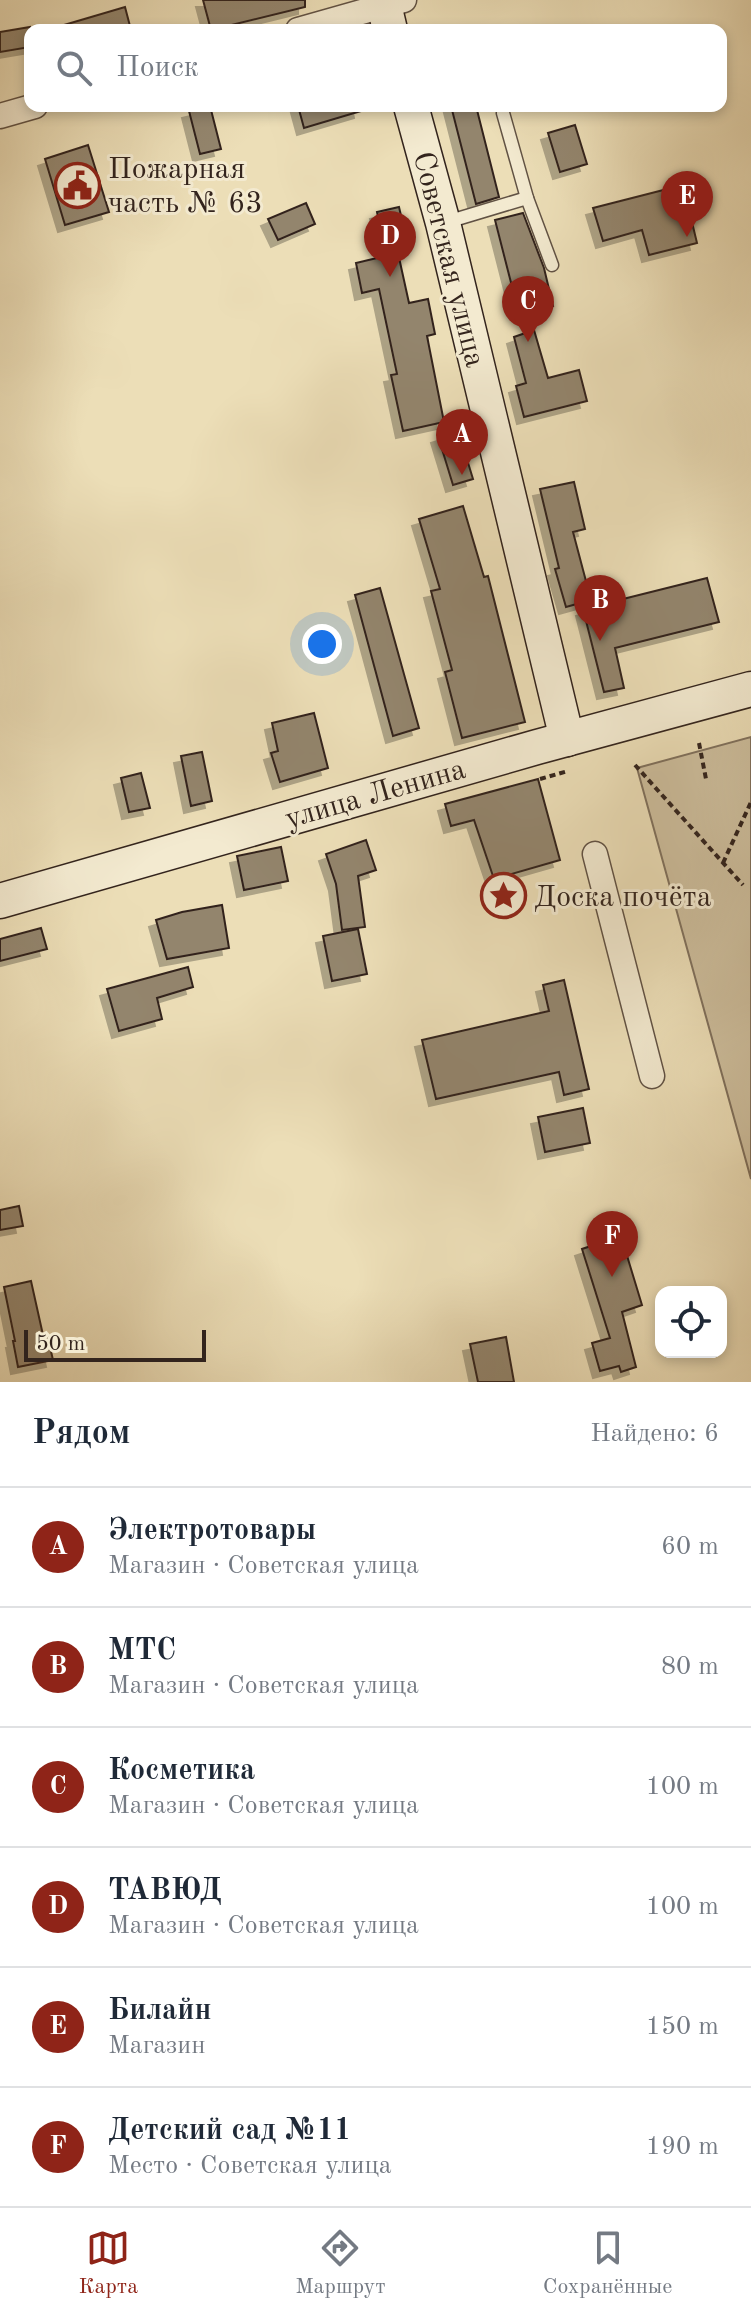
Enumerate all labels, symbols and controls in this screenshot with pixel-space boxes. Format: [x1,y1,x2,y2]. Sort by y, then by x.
search box [24,24,727,112]
icon: search [52,46,96,90]
text: Поиск [116,53,199,83]
street label: Советская улица [407,149,489,371]
place label: Пожарная часть № 63 [108,155,263,219]
public building icon: Пожарная часть № 63 [53,161,101,209]
pin: E [661,171,713,237]
pin: D [364,211,416,277]
pin: C [502,276,554,342]
pin: A [436,409,488,475]
pin: B [574,575,626,641]
your location [302,624,342,664]
street label: улица Ленина [282,755,469,835]
place icon: Доска почёта [479,872,527,920]
place label: Доска почёта [534,883,712,913]
pin: F [586,1211,638,1277]
map controls [655,1286,727,1358]
button: locate [655,1286,727,1358]
scale bar [24,1326,206,1362]
text: 50 m [36,1333,85,1355]
text: Рядом [32,1417,131,1451]
text: Найдено: 6 [590,1421,719,1447]
text: Электротовары [108,1516,316,1546]
text: A [48,1534,68,1560]
text: 60 m [661,1534,719,1560]
text: Магазин · Советская улица [108,1553,419,1579]
text: МТС [108,1636,176,1666]
text: B [49,1654,67,1680]
text: 80 m [661,1654,719,1680]
text: Магазин · Советская улица [108,1673,419,1699]
text: Косметика [108,1756,255,1786]
text: C [49,1774,67,1800]
text: 100 m [646,1774,719,1800]
text: Магазин · Советская улица [108,1793,419,1819]
text: ТАВЮД [108,1876,222,1906]
text: D [48,1894,68,1920]
text: 100 m [646,1894,719,1920]
text: Магазин · Советская улица [108,1913,419,1939]
text: Билайн [108,1996,211,2026]
text: E [49,2014,67,2040]
text: 150 m [646,2014,719,2040]
text: Магазин [108,2033,206,2059]
text: Детский сад №11 [108,2116,351,2146]
text: F [49,2134,67,2160]
text: 190 m [646,2134,719,2160]
text: Место · Советская улица [108,2153,392,2179]
tab: Карта [79,2226,138,2301]
tab: Маршрут [295,2226,386,2301]
tab: Сохранённые [543,2226,672,2301]

